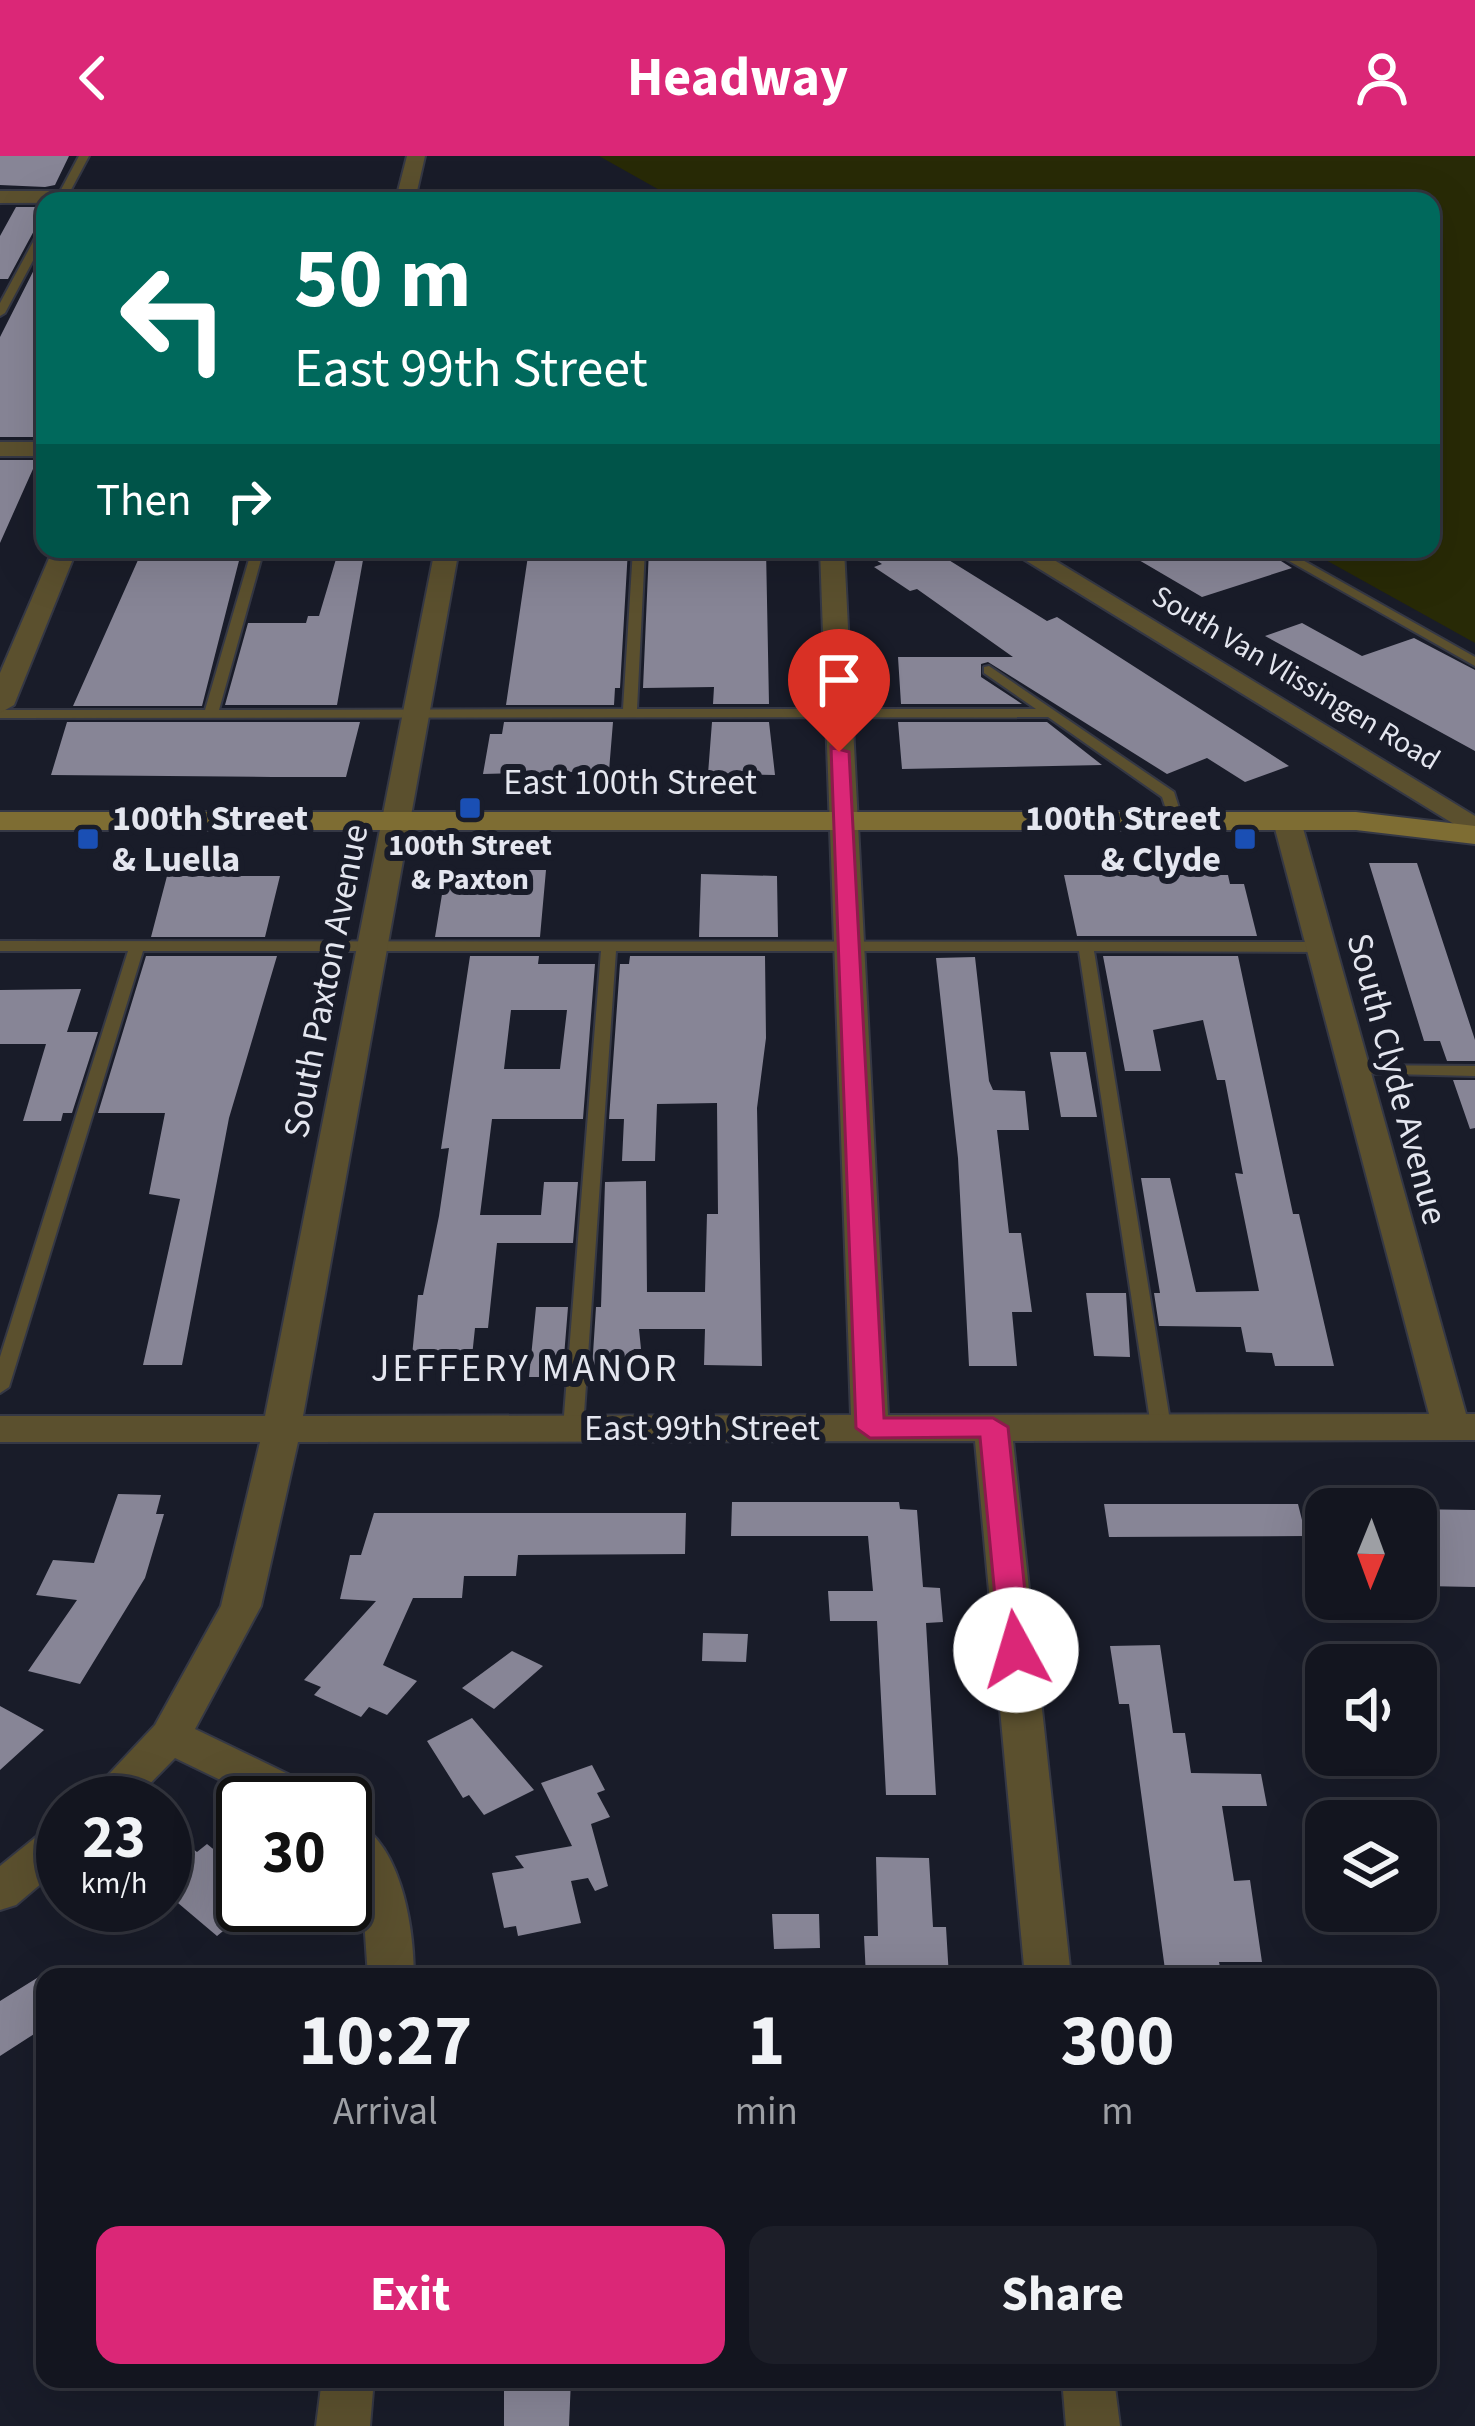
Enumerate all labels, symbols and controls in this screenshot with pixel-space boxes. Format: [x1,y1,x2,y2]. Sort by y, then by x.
text: Headway [627,40,848,117]
icon: back [60,45,126,111]
icon: person [1349,45,1415,111]
text: 50 m [294,220,472,340]
icon: left [96,240,252,396]
text: East 99th Street [294,331,648,408]
icon: right [216,468,282,534]
text: Then [96,469,192,533]
street label: South Van Vlissingen Road [1144,575,1448,781]
pin [788,629,890,752]
icon: arrive [806,647,872,713]
street label: East 100th Street [503,757,757,808]
place label: 100th Street & Luella [112,793,308,885]
place label: 100th Street & Clyde [1025,793,1221,885]
marker: 100th Street & Paxton [457,795,483,821]
street label: South Paxton Avenue [271,820,381,1142]
place label: 100th Street & Paxton [388,824,552,901]
marker: 100th Street & Luella [75,826,101,852]
marker: 100th Street & Clyde [1232,826,1258,852]
street label: South Clyde Avenue [1334,928,1460,1230]
district label: JEFFERY MANOR [371,1341,679,1397]
street label: East 99th Street [584,1403,820,1454]
north arrow [1305,1488,1437,1620]
map controls [1305,1488,1437,1932]
position arrow [953,1587,1079,1713]
button: sound [1305,1644,1437,1776]
speed limit sign: 30 [216,1776,372,1932]
text: 23 [82,1796,146,1881]
button: layers [1305,1800,1437,1932]
text: km/h [81,1862,147,1905]
text: 10:27 [299,1990,472,2093]
text: 1 [747,1990,785,2093]
text: 300 [1060,1990,1175,2093]
text: Arrival [333,2084,438,2140]
text: min [735,2084,798,2140]
text: m [1101,2084,1134,2140]
button: Exit [96,2226,725,2364]
button: Share [749,2226,1377,2364]

